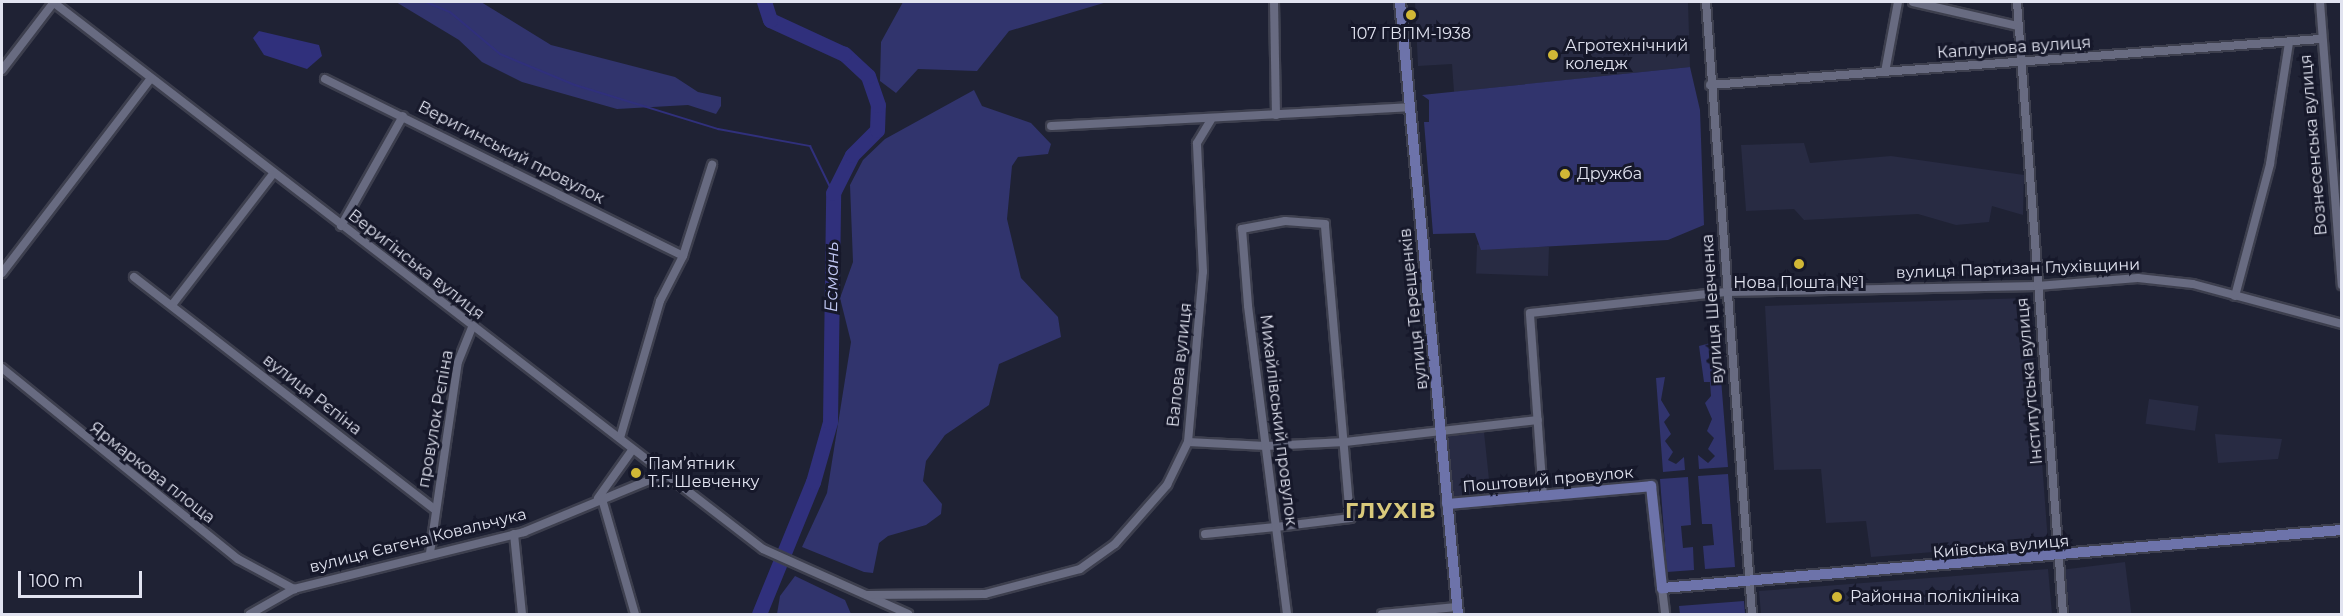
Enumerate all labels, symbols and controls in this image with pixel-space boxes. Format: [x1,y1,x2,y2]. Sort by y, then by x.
marker: 107 ГВПМ-1938 [1404,8,1418,22]
place label: 107 ГВПМ-1938 [1351,24,1471,44]
street label: Каплунова вулиця [1936,33,2092,63]
place label: Агротехнічний коледж [1565,36,1688,74]
marker: Агротехнічний коледж [1546,48,1560,62]
street label: Вознесенська вулиця [2297,54,2331,236]
street label: Веригинський провулок [415,98,607,208]
place label: Дружба [1577,164,1642,184]
marker: Дружба [1558,167,1572,181]
street label: Веригінська вулиця [344,206,488,324]
street label: вулиця Терещенків [1396,227,1432,391]
street label: вулиця Шевченка [1698,233,1728,385]
water label: Есмань [821,241,843,313]
street label: вулиця Партизан Глухівщини [1896,255,2140,283]
marker: Нова Пошта №1 [1792,257,1806,271]
place label: Нова Пошта №1 [1733,273,1865,293]
street label: Інститутська вулиця [2013,297,2047,465]
street label: Валова вулиця [1164,302,1196,428]
street label: Михайлівський провулок [1256,313,1300,527]
street label: провулок Рєпіна [414,349,458,489]
street label: вулиця Рєпіна [259,351,365,439]
street label: Ярмаркова площа [86,418,218,528]
place label: Пам’ятник Т.Г. Шевченку [648,454,759,492]
street label: Поштовий провулок [1462,463,1634,497]
marker: Пам’ятник Т.Г. Шевченку [629,466,643,480]
district label: ГЛУХІВ [1345,498,1437,524]
street label: вулиця Євгена Ковальчука [308,505,528,577]
street label: Київська вулиця [1932,531,2070,563]
scale bar [21,559,146,597]
text: 100 m [29,570,83,592]
place label: Районна поліклініка [1850,587,2020,607]
marker: Районна поліклініка [1828,588,1846,606]

